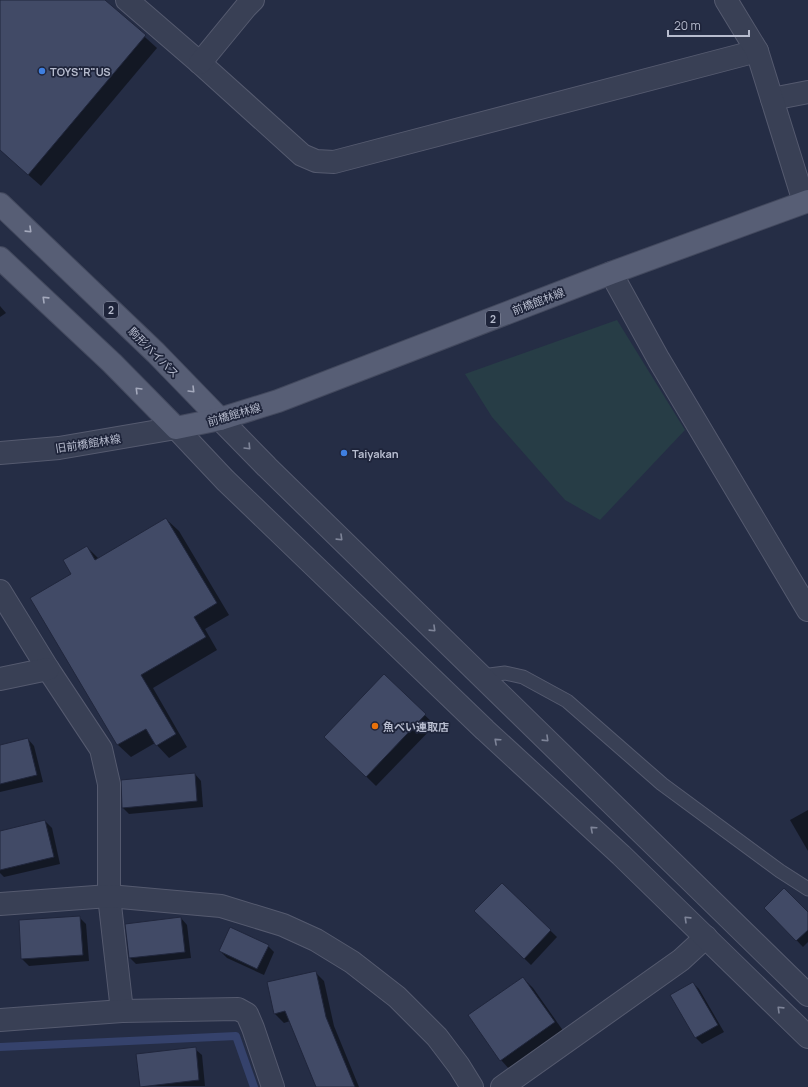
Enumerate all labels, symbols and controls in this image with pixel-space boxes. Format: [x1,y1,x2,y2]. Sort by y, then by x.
scale bar [668,12,749,38]
text: 20 m [674,17,701,34]
place label: TOYS"R"US [50,64,111,79]
marker: TOYS"R"US [37,66,47,76]
one-way arrow [24,225,32,233]
street label: 前橋館林線 [510,284,566,318]
one-way arrow [42,296,50,304]
road number: 2 [104,302,118,318]
road number: 2 [486,311,500,327]
street label: 駒形バイパス [125,323,183,381]
one-way arrow [187,385,195,393]
one-way arrow [135,387,143,395]
street label: 前橋館林線 [205,399,263,429]
street label: 旧前橋館林線 [54,430,122,456]
one-way arrow [243,442,250,450]
place label: Taiyakan [352,446,399,461]
marker: Taiyakan [339,448,349,458]
one-way arrow [335,533,343,541]
one-way arrow [428,624,436,631]
place label: 魚べい連取店 [383,719,449,734]
marker: 魚べい連取店 [370,721,380,731]
one-way arrow [541,734,549,742]
one-way arrow [494,739,502,746]
one-way arrow [590,826,598,834]
one-way arrow [684,916,692,924]
one-way arrow [777,1007,785,1014]

